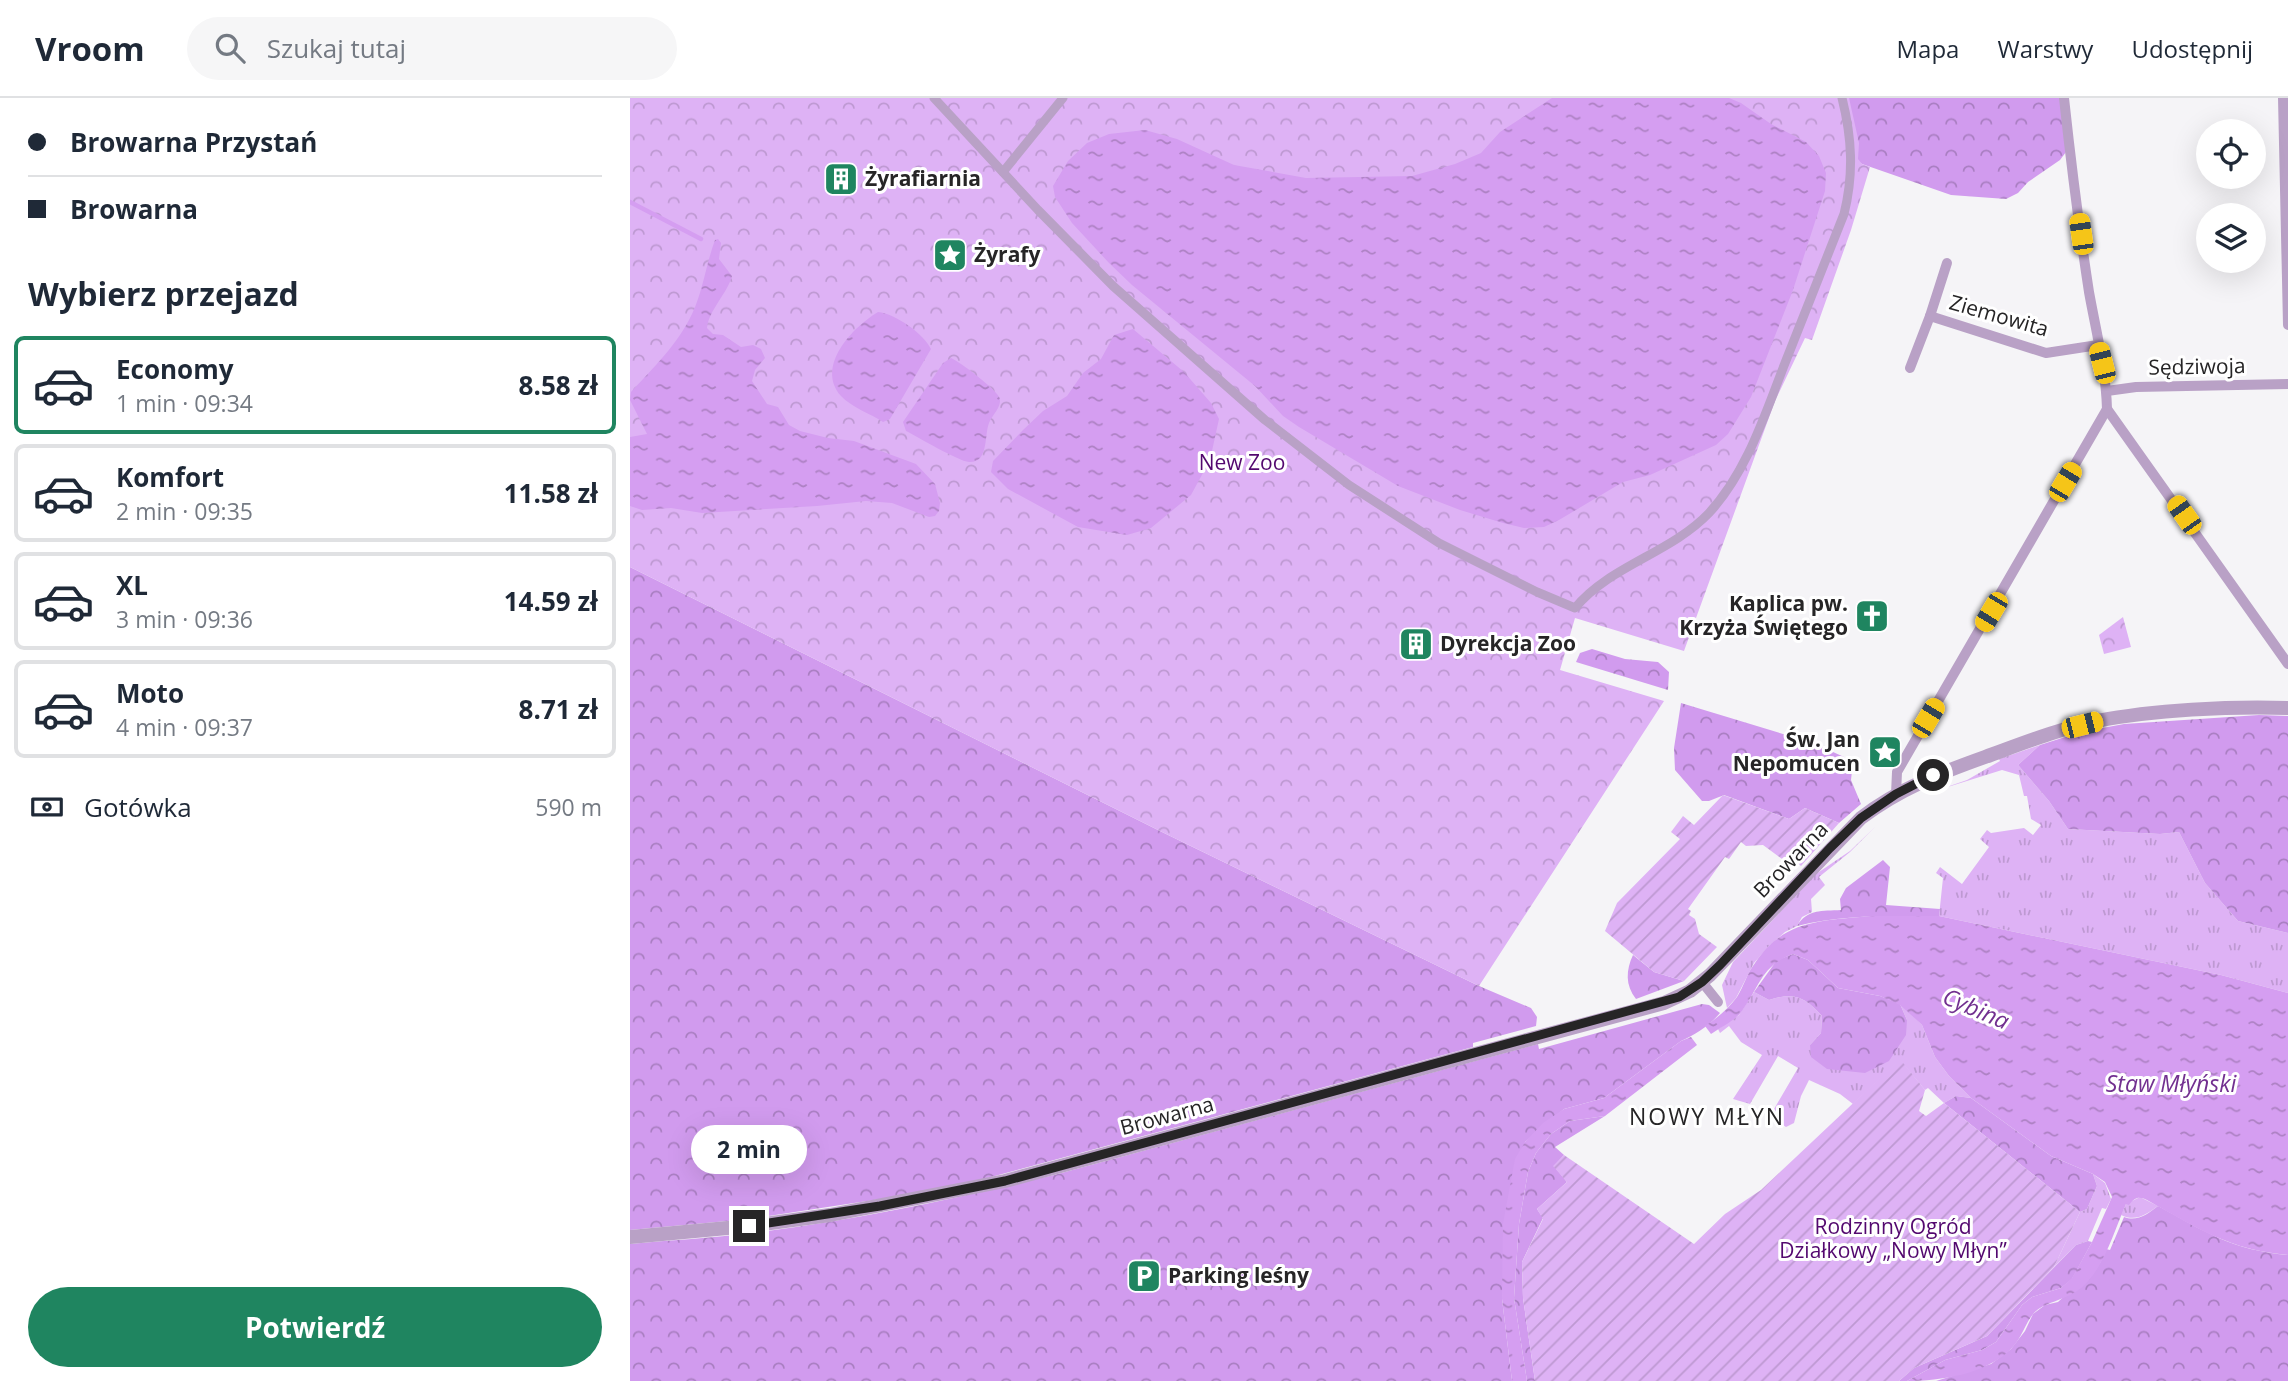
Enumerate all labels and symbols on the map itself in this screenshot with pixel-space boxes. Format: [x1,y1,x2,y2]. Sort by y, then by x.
building icon: Żyrafiarnia [822,160,860,198]
place label: Żyrafiarnia [865,164,981,192]
car [2068,212,2095,256]
place icon: Żyrafy [931,236,969,274]
place label: Żyrafy [974,240,1040,268]
street label: Ziemowita [1946,288,2052,343]
car [2087,340,2118,386]
street label: Sędziwoja [2148,351,2246,381]
park label: New Zoo [1199,448,1285,476]
car [2046,459,2085,505]
car [2164,492,2205,538]
place label: Kaplica pw. Krzyża Świętego [1679,589,1848,641]
car [1972,589,2011,635]
church icon: Kaplica pw. Krzyża Świętego [1853,597,1891,635]
building icon: Dyrekcja Zoo [1397,625,1435,663]
place label: Dyrekcja Zoo [1440,629,1576,657]
car [1909,695,1948,741]
car [2060,710,2105,740]
place label: Św. Jan Nepomucen [1733,725,1860,777]
place icon: Św. Jan Nepomucen [1866,733,1904,771]
route start [1917,759,1949,791]
street label: Browarna [1747,815,1834,904]
water label: Cybina [1938,980,2015,1036]
water label: Staw Młyński [2106,1067,2237,1099]
street label: Browarna [1117,1089,1217,1141]
district label: NOWY MŁYN [1629,1100,1785,1132]
callout: 2 min [691,1124,807,1174]
route end [733,1210,765,1242]
park label: Rodzinny Ogród Działkowy „Nowy Młyn” [1779,1212,2007,1264]
parking icon: Parking leśny [1125,1257,1163,1295]
place label: Parking leśny [1168,1261,1309,1289]

